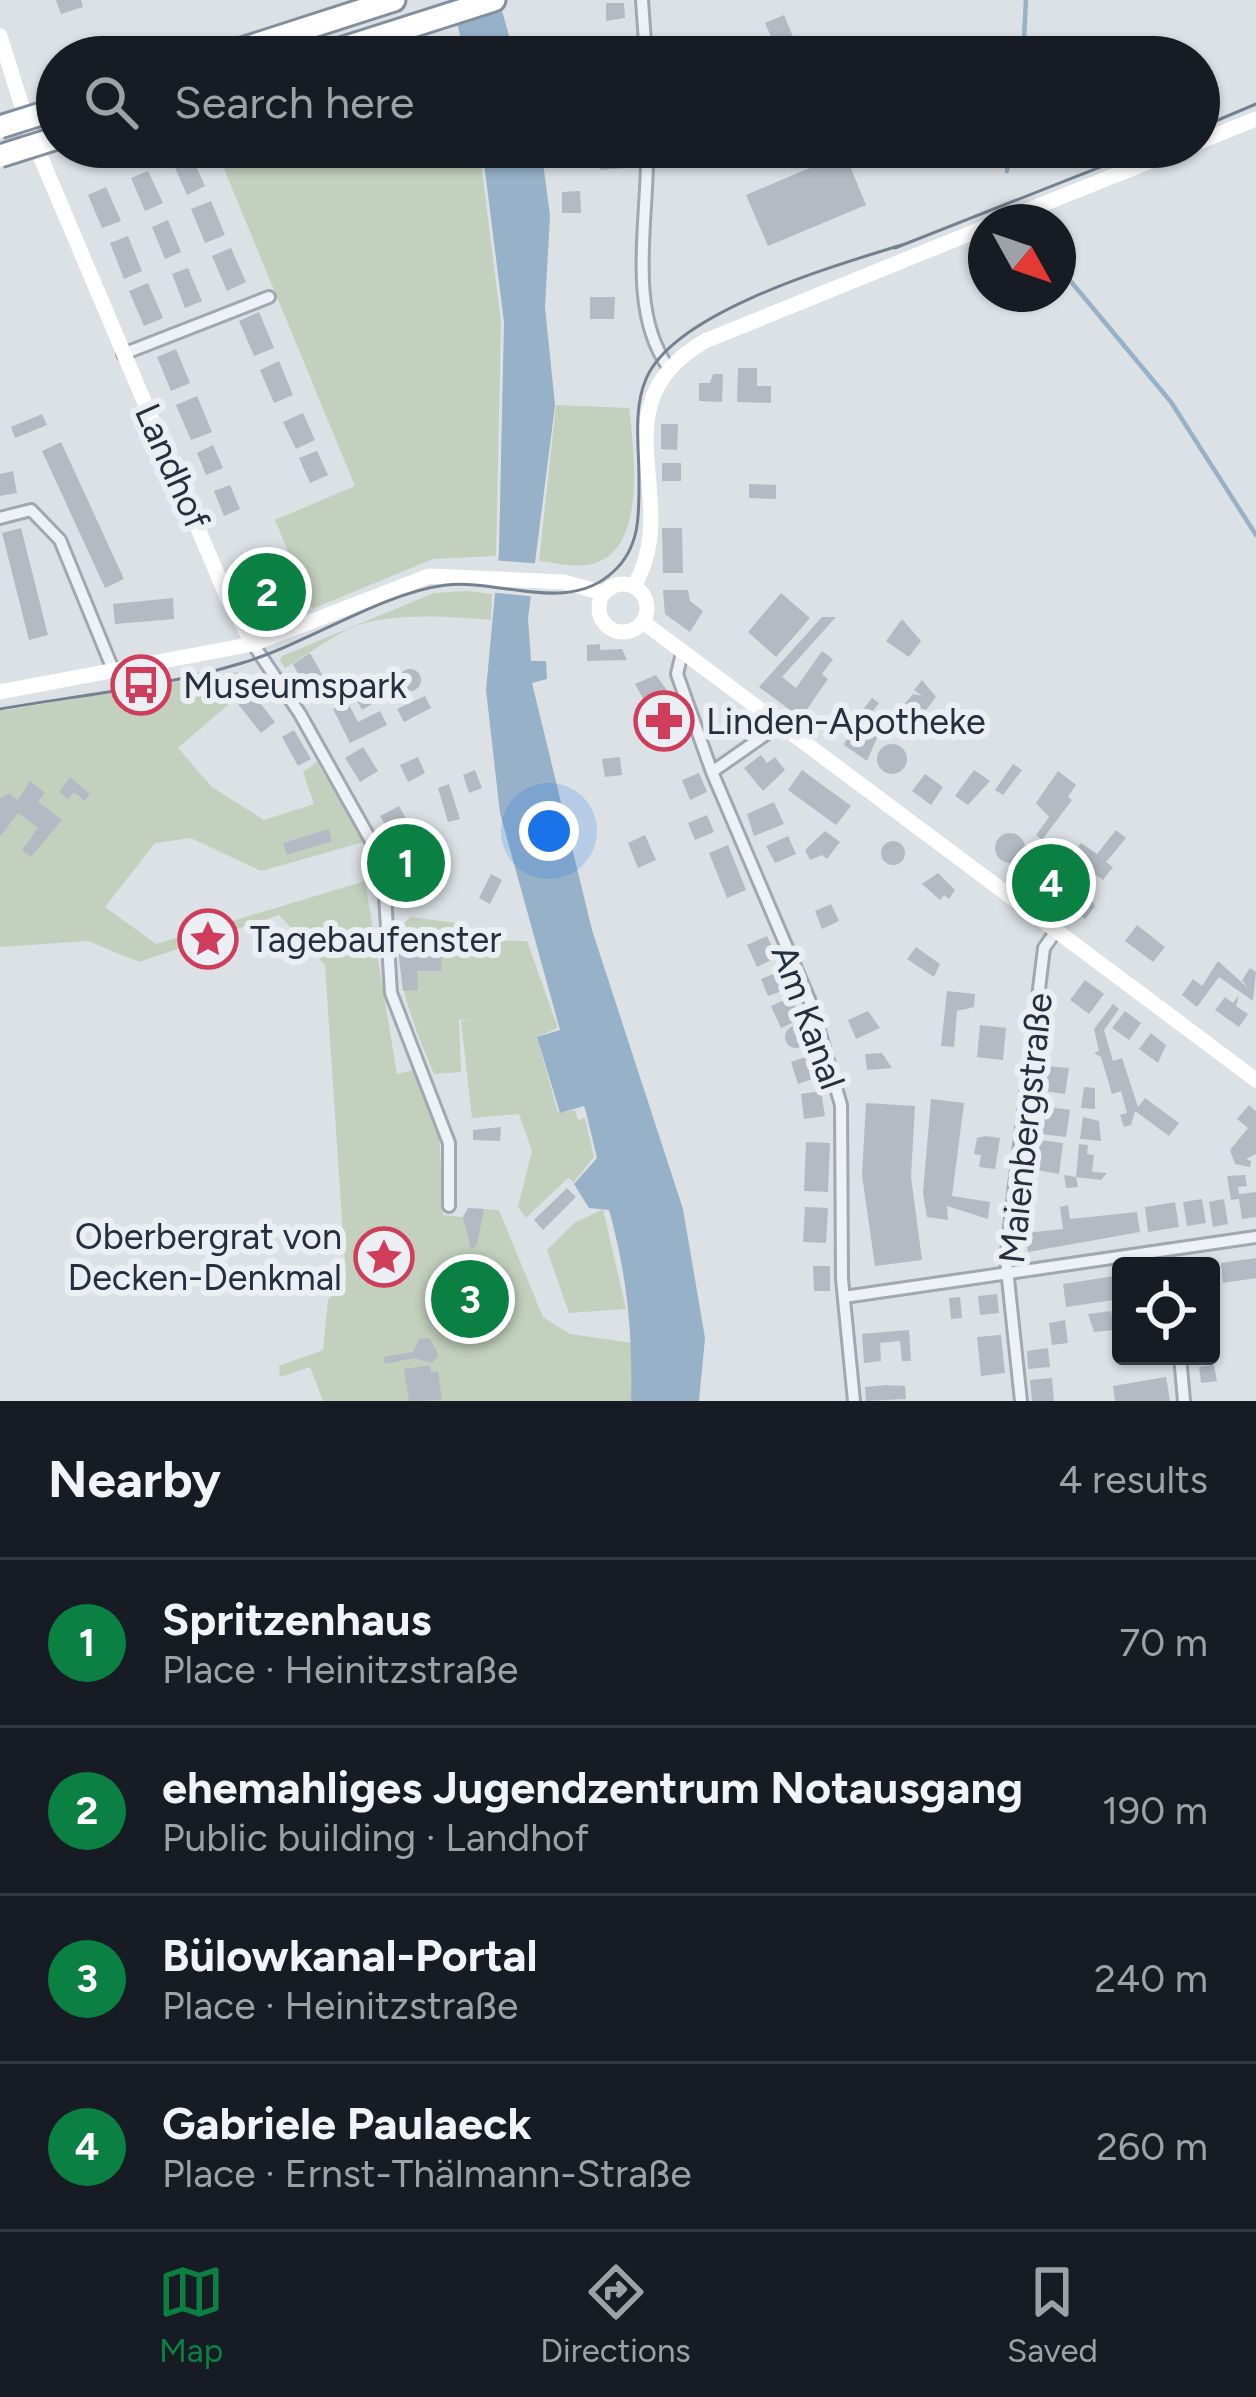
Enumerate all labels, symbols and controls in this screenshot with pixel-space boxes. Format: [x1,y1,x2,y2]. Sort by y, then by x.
search box [36,36,1220,168]
icon: search [78,69,144,135]
text: Search here [174,75,414,129]
north arrow [968,204,1076,312]
street label: Landhof [126,397,219,536]
pin: 2 [228,547,306,637]
bus stop icon: Museumspark [110,654,172,716]
place label: Museumspark [183,664,407,707]
pharmacy icon: Linden-Apotheke [633,690,695,752]
place label: Linden-Apotheke [706,700,986,743]
your location [519,801,579,861]
pin: 1 [367,818,445,908]
pin: 4 [1012,838,1090,928]
place icon: Tagebaufenster [177,908,239,970]
place label: Tagebaufenster [250,918,501,961]
street label: Am Kanal [763,939,854,1095]
street label: Maienbergstraße [990,991,1061,1265]
place label: Oberbergrat von Decken-Denkmal [67,1215,342,1299]
place icon: Oberbergrat von Decken-Denkmal [353,1226,415,1288]
pin: 3 [431,1254,509,1344]
map controls [1112,1257,1220,1365]
button: locate [1112,1257,1220,1365]
text: Nearby [48,1449,221,1510]
text: 4 results [1058,1456,1208,1503]
text: Spritzenhaus [162,1592,431,1646]
text: 1 [79,1619,95,1666]
text: 70 m [1119,1619,1208,1666]
text: Place · Heinitzstraße [162,1646,518,1693]
text: ehemahliges Jugendzentrum Notausgang [162,1760,1023,1814]
text: 2 [76,1787,98,1834]
text: 190 m [1102,1787,1208,1834]
text: Public building · Landhof [162,1814,589,1861]
text: Bülowkanal-Portal [162,1928,538,1982]
text: 3 [76,1955,98,2002]
text: 240 m [1094,1955,1208,2002]
text: Place · Heinitzstraße [162,1982,518,2029]
text: Gabriele Paulaeck [162,2096,532,2150]
text: 4 [75,2123,99,2170]
text: 260 m [1096,2123,1208,2170]
text: Place · Ernst-Thälmann-Straße [162,2150,691,2197]
tab: Map [158,2259,224,2370]
tab: Directions [540,2259,691,2370]
tab: Saved [1007,2259,1098,2370]

